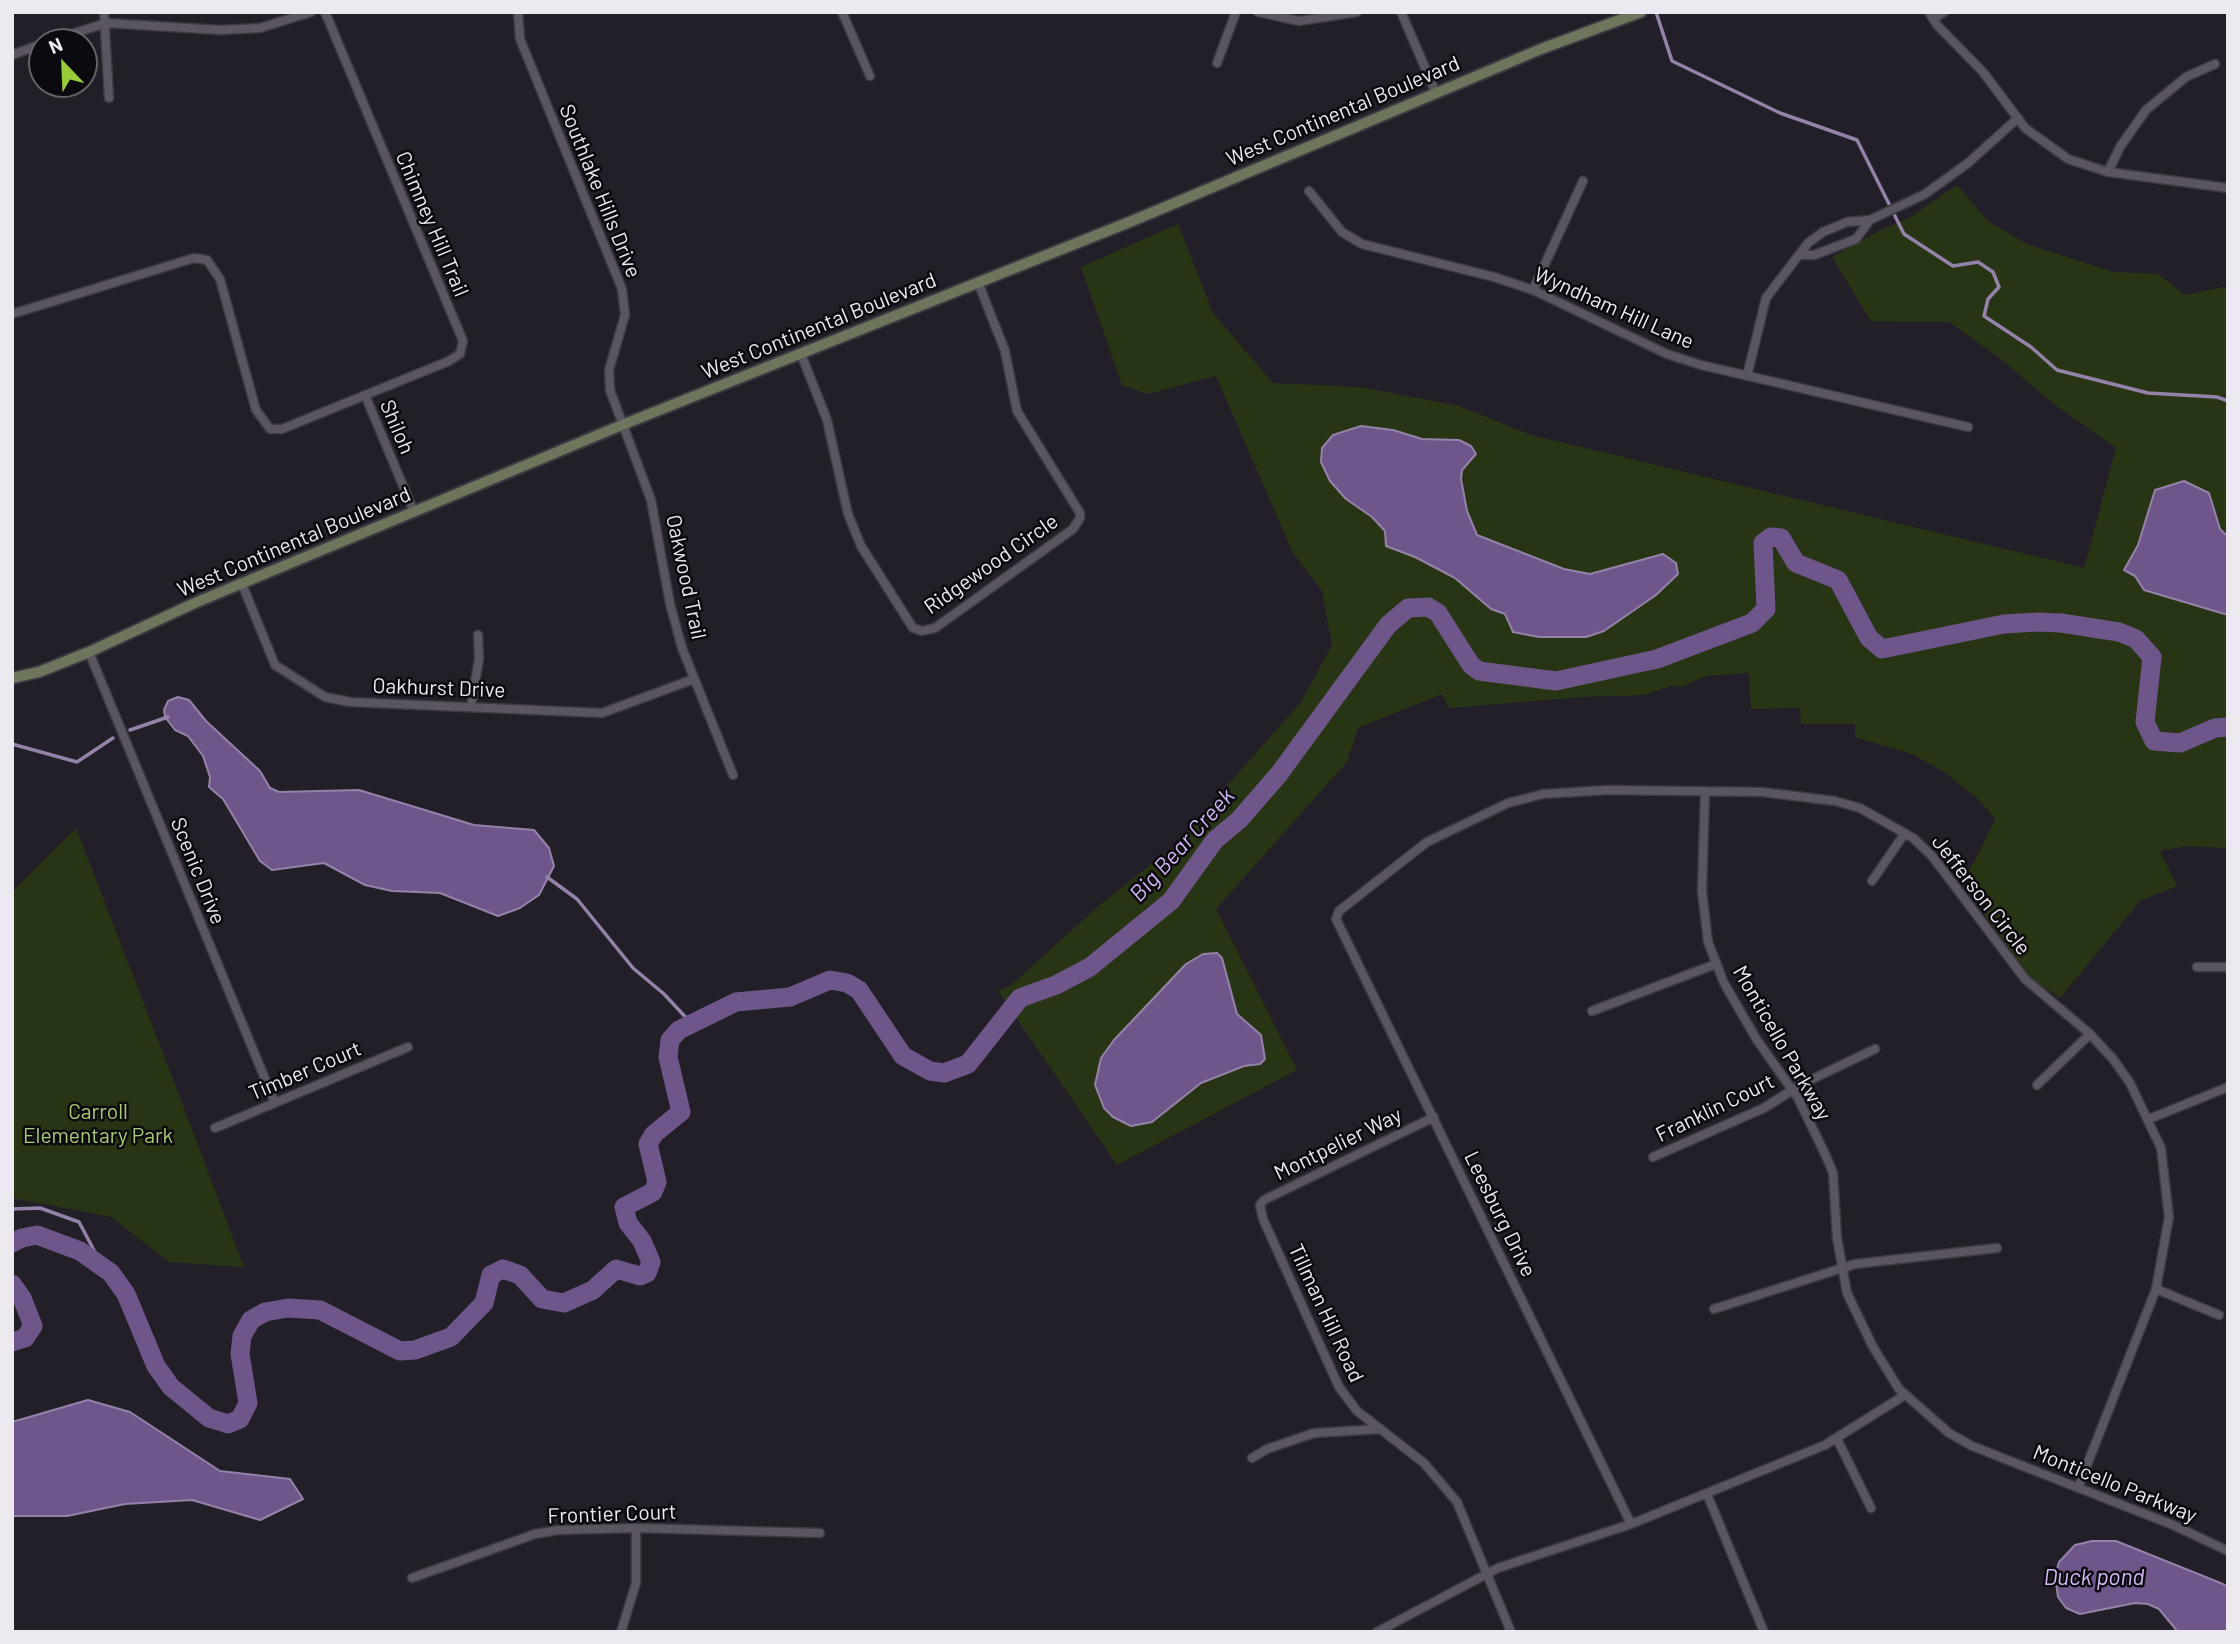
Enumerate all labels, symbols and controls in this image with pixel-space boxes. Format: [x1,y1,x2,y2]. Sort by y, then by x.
north arrow [28,28,98,98]
text: N [45,32,66,58]
street label: West Continental Boulevard [1223,50,1463,172]
street label: Southlake Hills Drive [554,101,646,281]
street label: Chimney Hill Trail [390,148,474,300]
street label: Wyndham Hill Lane [1530,261,1698,355]
street label: West Continental Boulevard [698,267,940,385]
street label: Shiloh [374,396,420,458]
street label: West Continental Boulevard [174,481,414,603]
street label: Ridgewood Circle [919,508,1063,620]
street label: Oakwood Trail [660,512,712,642]
street label: Oakhurst Drive [372,673,506,703]
water label: Big Bear Creek [1124,783,1240,907]
street label: Scenic Drive [165,814,231,928]
street label: Jefferson Circle [1926,830,2036,960]
street label: Monticello Parkway [1727,961,1837,1125]
street label: Timber Court [245,1036,365,1106]
street label: Franklin Court [1652,1069,1778,1147]
park label: Carroll Elementary Park [23,1099,173,1149]
street label: Montpelier Way [1270,1102,1406,1186]
street label: Leesburg Drive [1459,1147,1541,1281]
street label: Tillman Hill Road [1283,1240,1369,1386]
street label: Monticello Parkway [2029,1440,2201,1528]
street label: Frontier Court [547,1499,677,1529]
water label: Duck pond [2043,1563,2145,1591]

